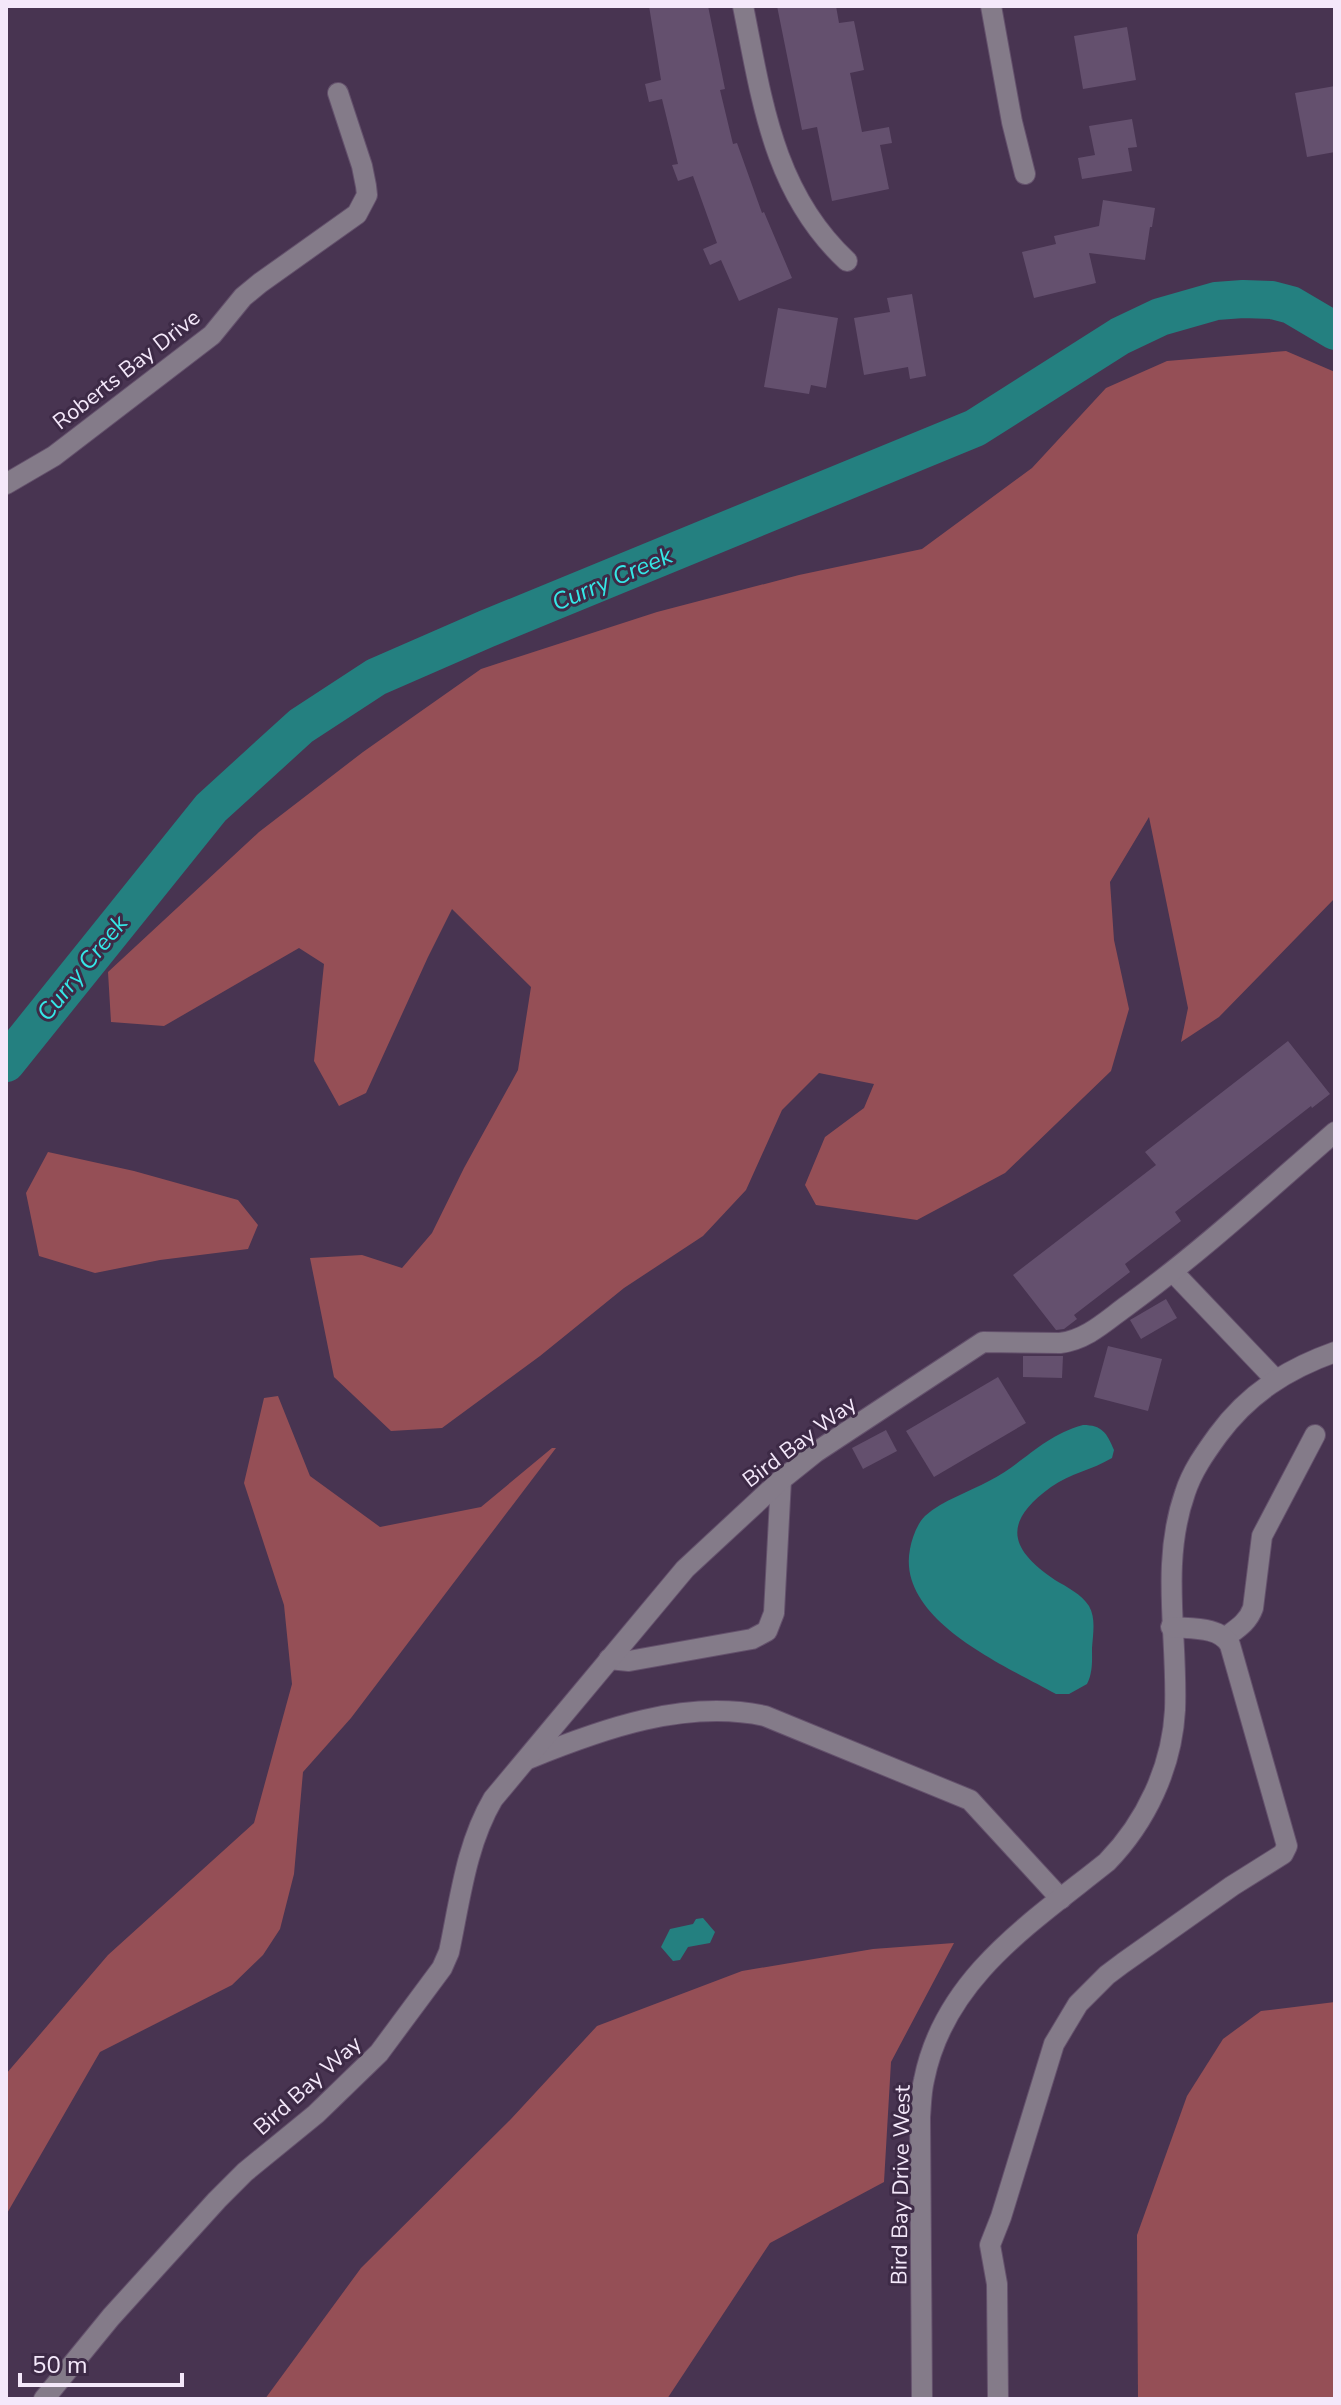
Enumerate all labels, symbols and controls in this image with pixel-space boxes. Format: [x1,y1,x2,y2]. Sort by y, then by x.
street label: Roberts Bay Drive [47,303,206,437]
water label: Curry Creek [547,539,678,619]
water label: Curry Creek [29,907,135,1028]
street label: Bird Bay Way [737,1389,863,1495]
street label: Bird Bay Way [247,2029,369,2142]
street label: Bird Bay Drive West [884,2084,918,2285]
scale bar [20,2337,182,2387]
text: 50 m [32,2349,88,2381]

